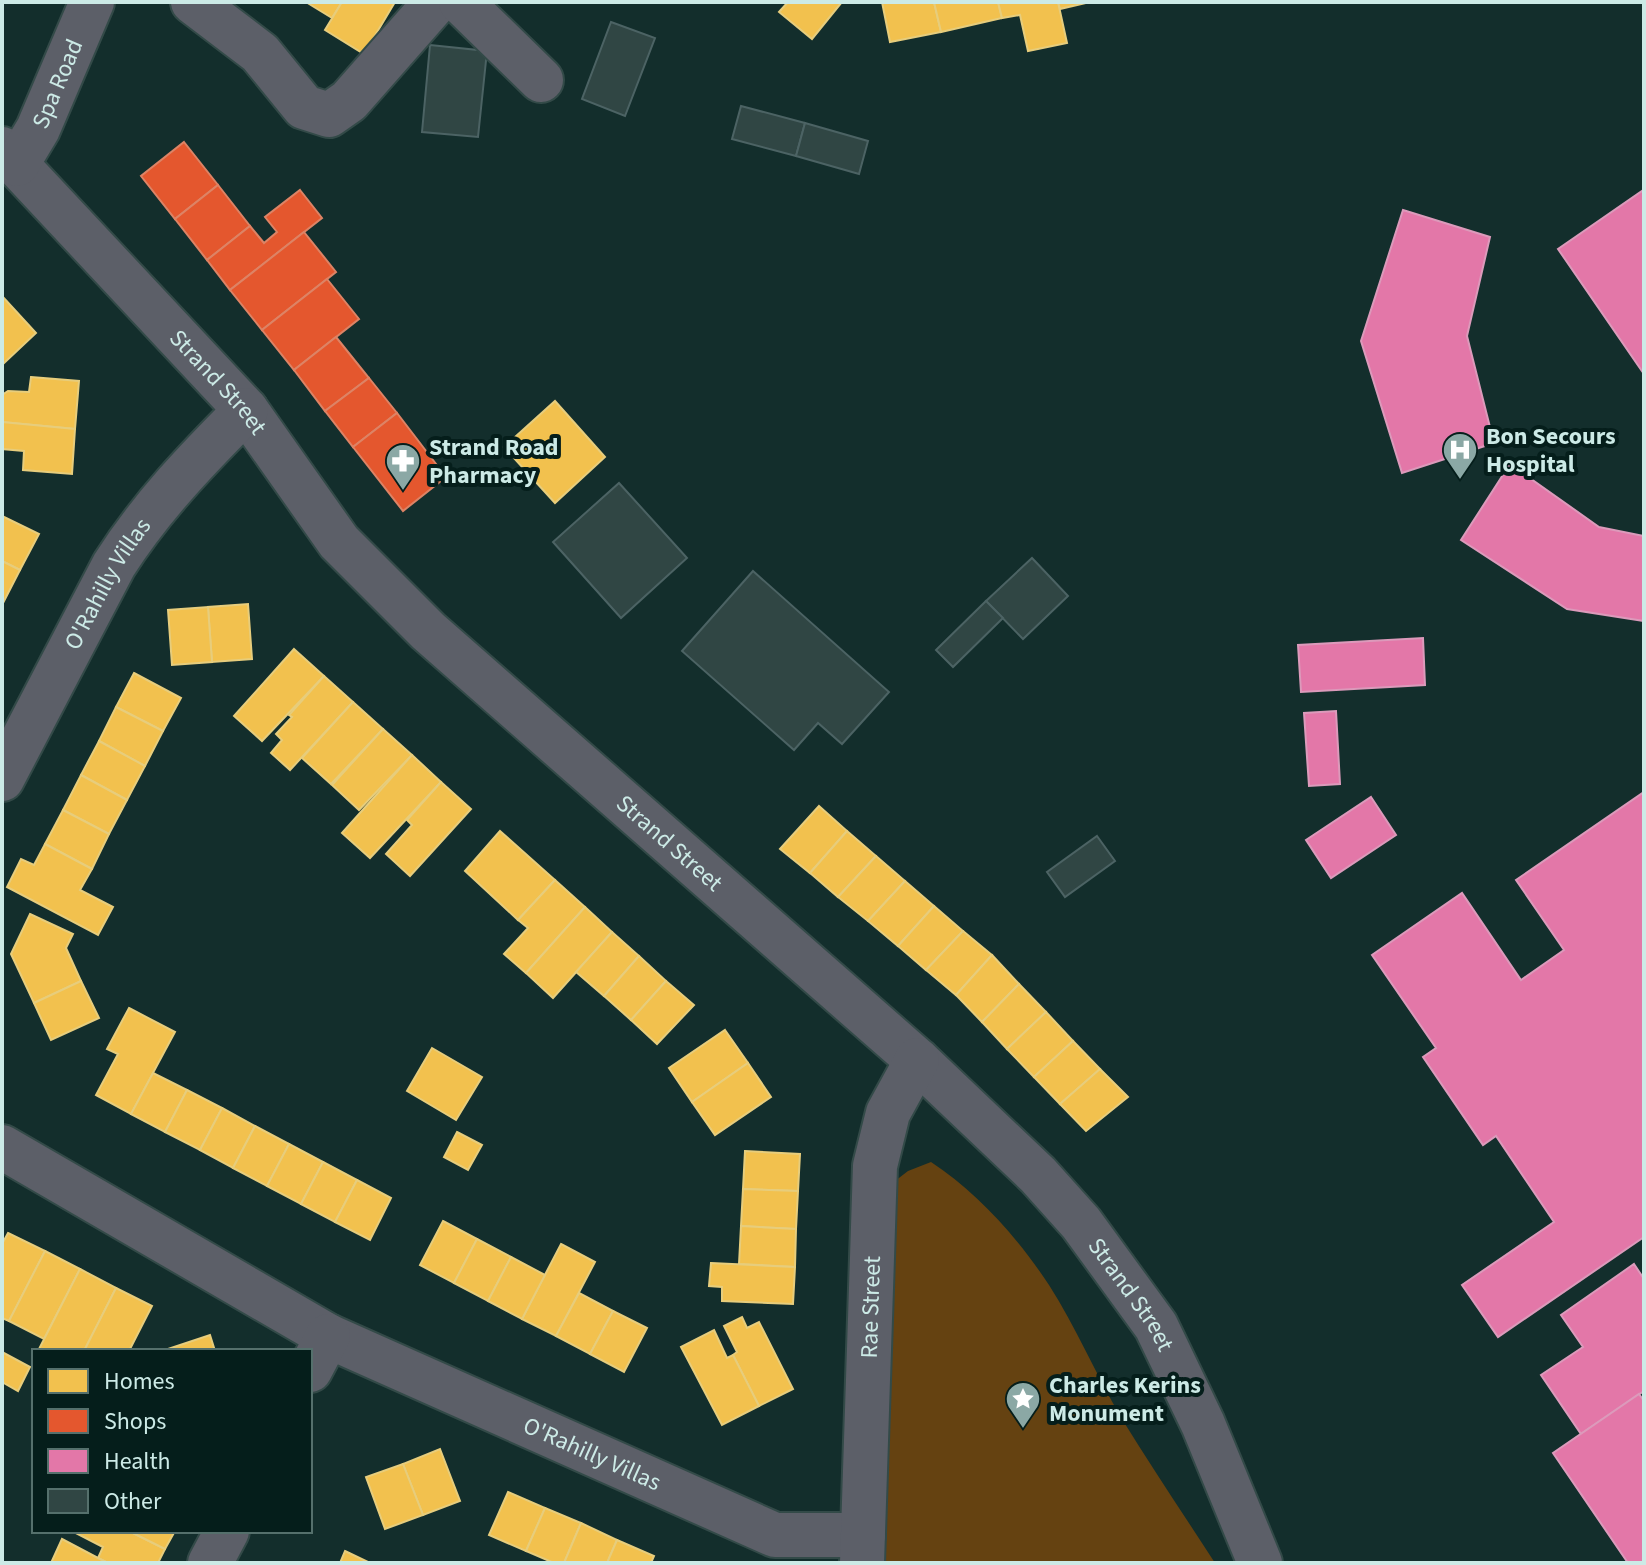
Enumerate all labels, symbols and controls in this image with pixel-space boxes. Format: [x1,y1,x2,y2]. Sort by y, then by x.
street label: Spa Road [23,34,92,134]
street label: Strand Street [161,321,276,442]
place label: Bon Secours Hospital [1486,419,1616,482]
place label: Strand Road Pharmacy [429,430,559,493]
hospital icon: Bon Secours Hospital [1441,431,1479,481]
pharmacy icon: Strand Road Pharmacy [384,442,422,492]
street label: O'Rahilly Villas [55,510,159,656]
street label: Strand Street [609,786,731,900]
street label: Strand Street [1080,1230,1183,1357]
street label: Rae Street [851,1255,890,1359]
legend [32,1349,312,1533]
text: Homes [104,1364,175,1399]
place label: Charles Kerins Monument [1049,1368,1201,1431]
place icon: Charles Kerins Monument [1004,1380,1042,1430]
text: Shops [104,1404,166,1439]
street label: O'Rahilly Villas [518,1408,667,1500]
text: Health [104,1444,171,1479]
text: Other [104,1484,162,1519]

